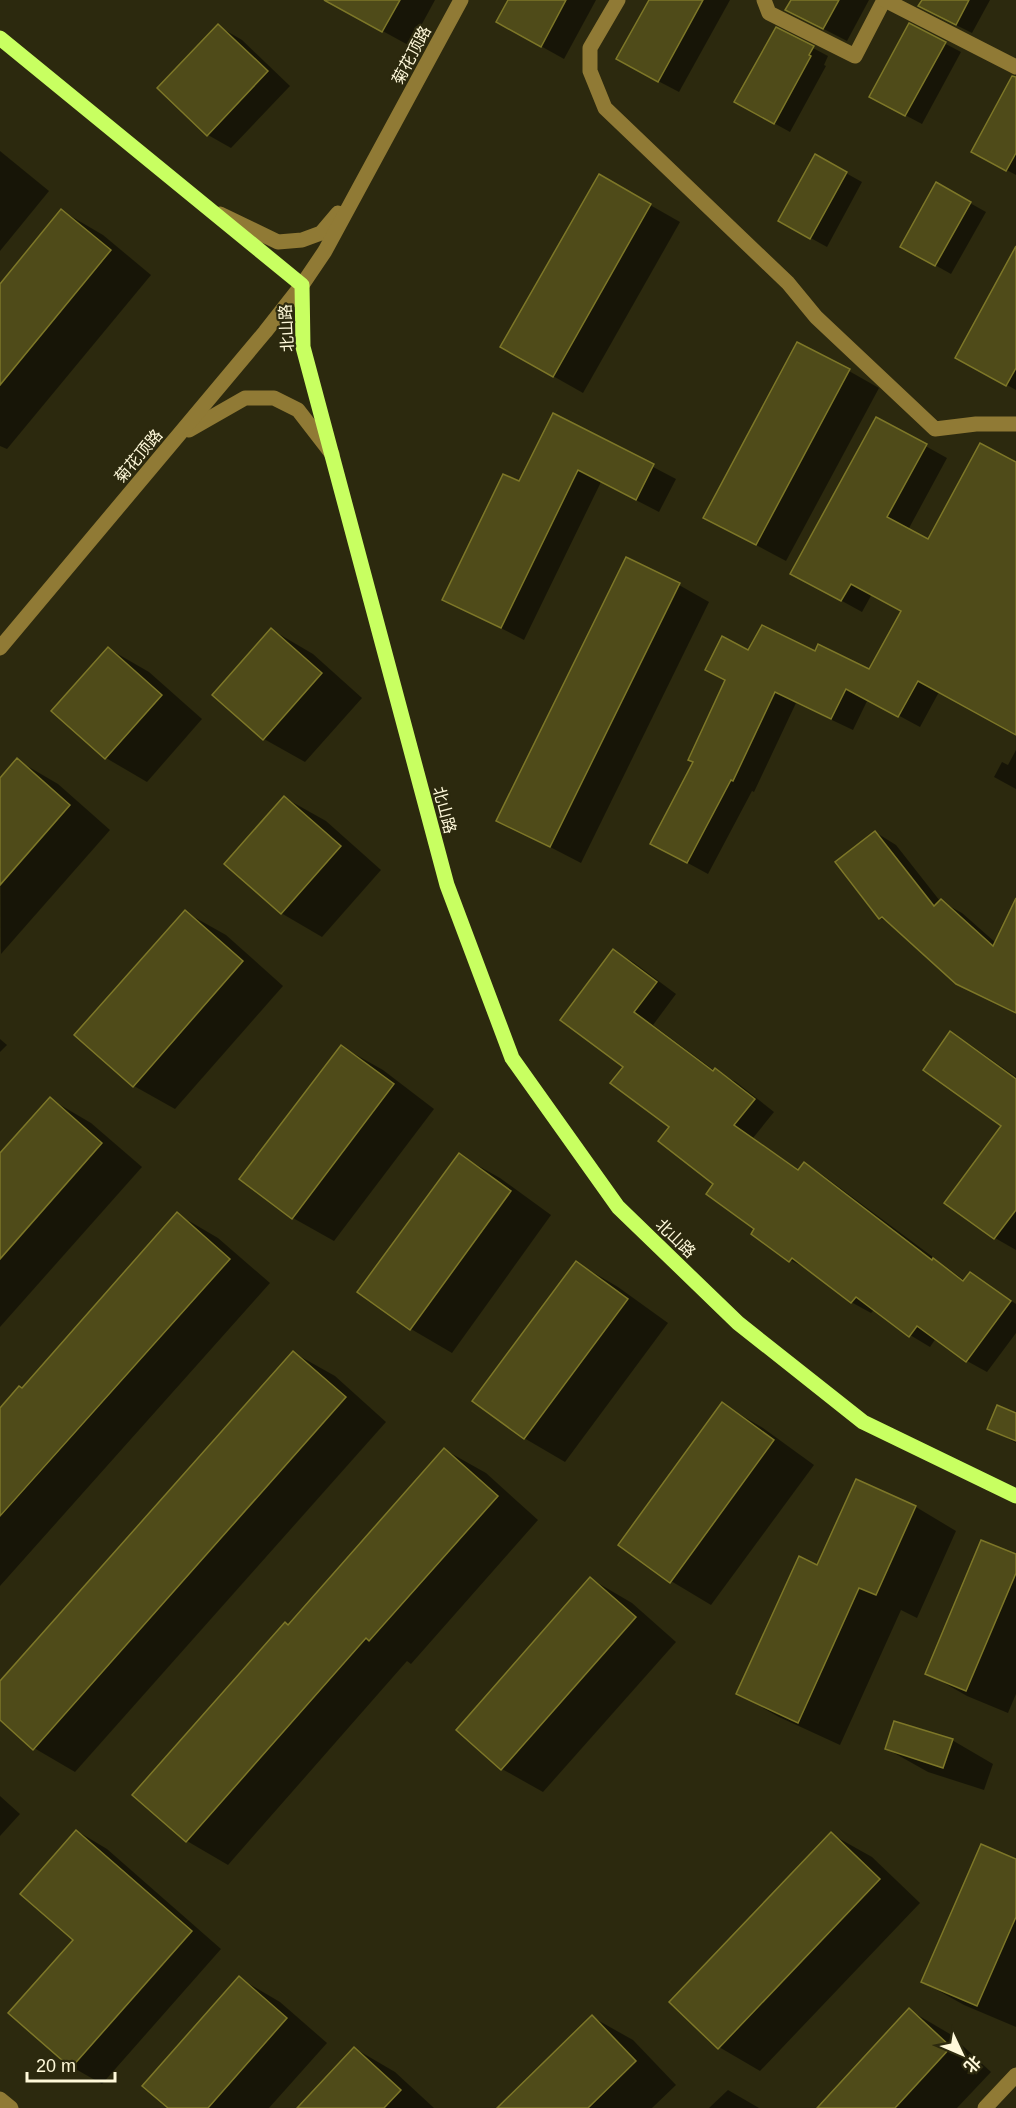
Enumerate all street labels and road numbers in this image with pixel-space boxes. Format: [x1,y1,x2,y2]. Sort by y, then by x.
street label: 菊花顶路 [389,23,434,87]
street label: 北山路 [277,304,296,352]
street label: 菊花顶路 [111,426,165,486]
street label: 北山路 [430,785,459,836]
street label: 北山路 [652,1216,699,1261]

